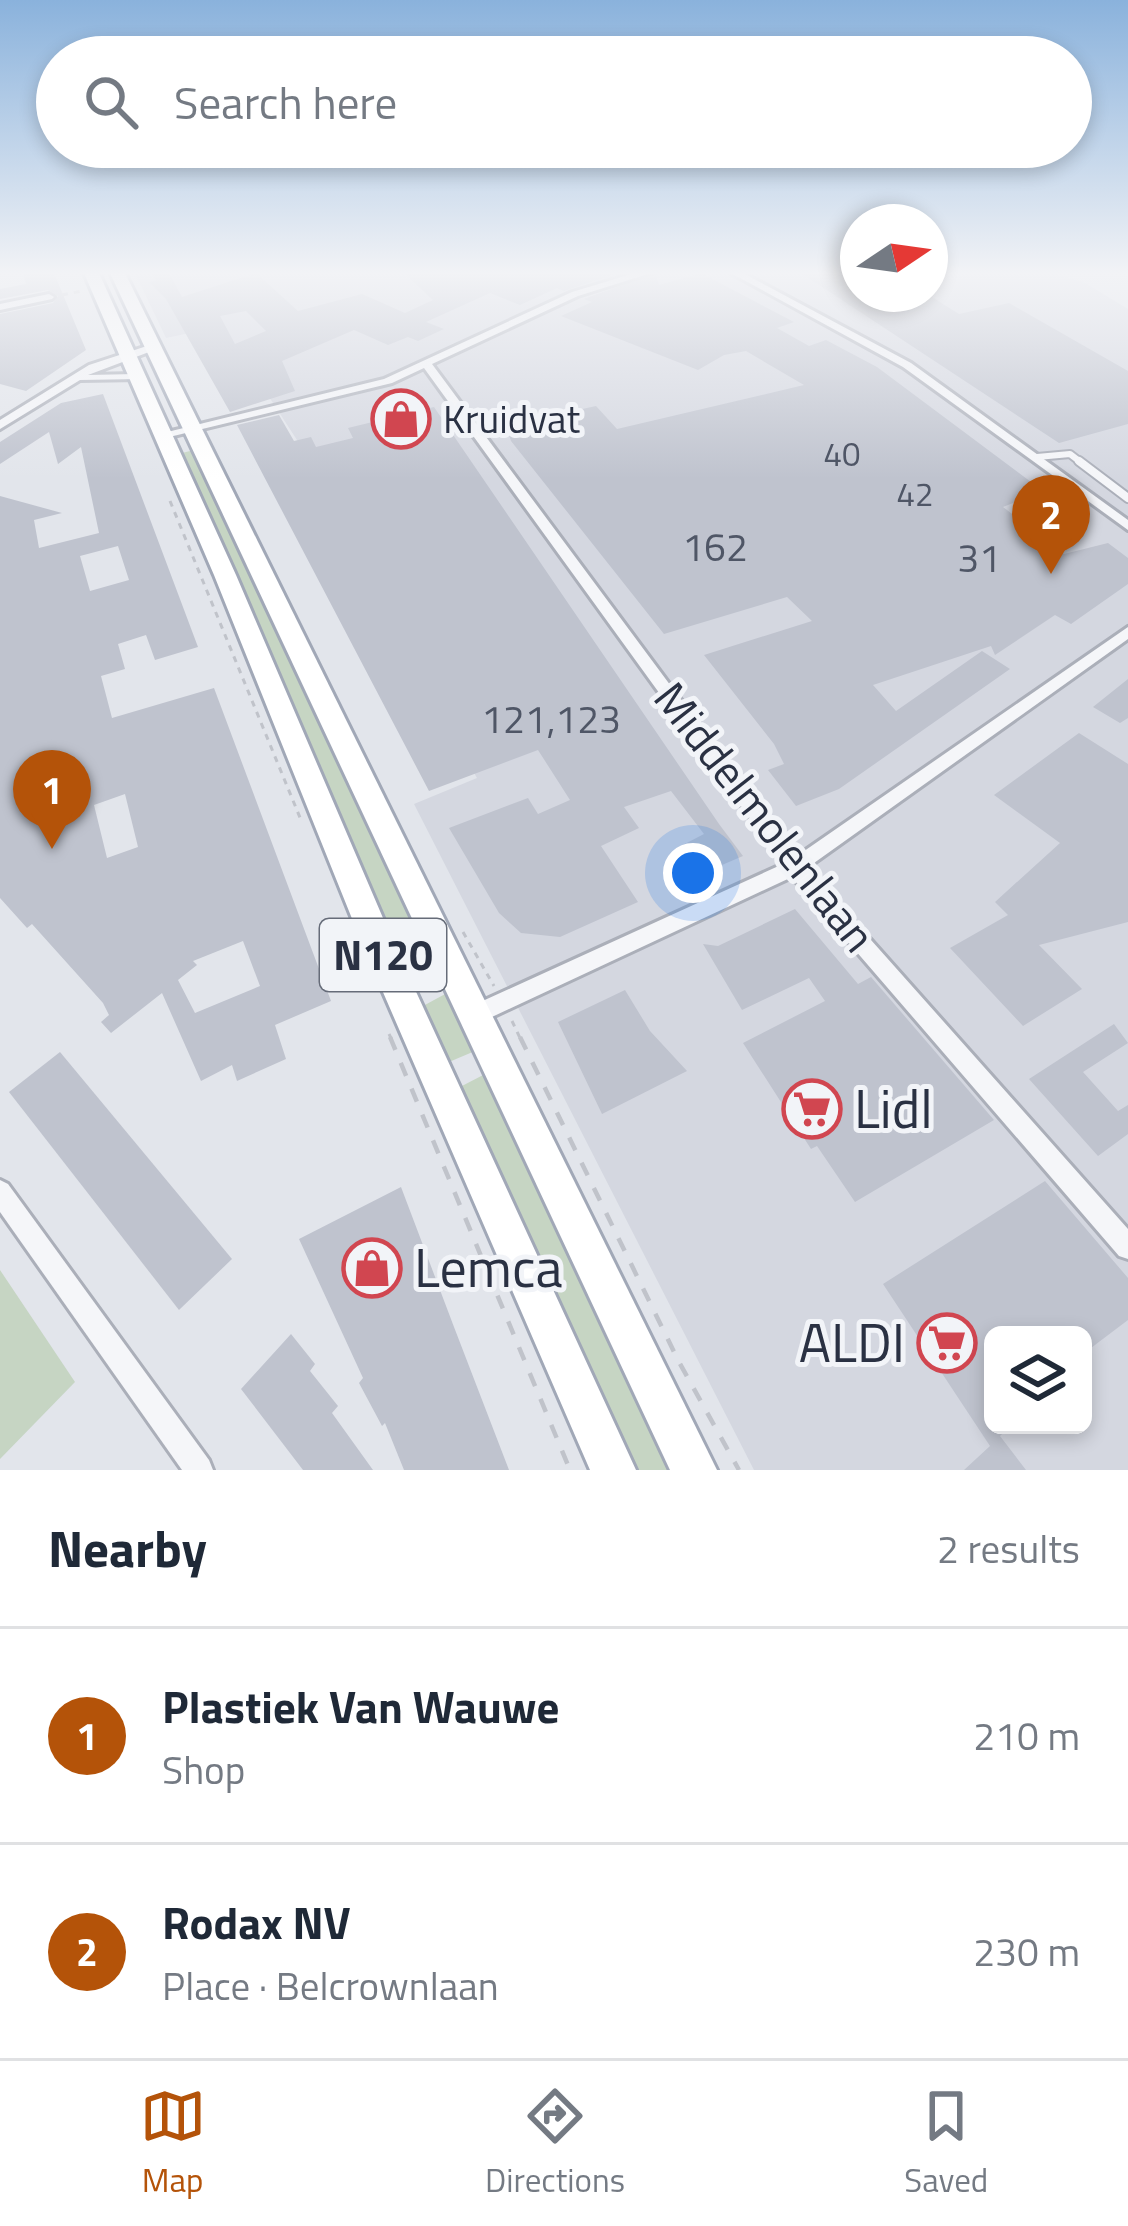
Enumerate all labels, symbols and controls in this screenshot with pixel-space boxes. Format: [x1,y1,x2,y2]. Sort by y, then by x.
search box [36,36,1092,168]
text: Search here [174,68,397,136]
icon: search [78,69,144,135]
north arrow [840,204,948,312]
shop icon: Kruidvat [370,388,432,450]
place label: Kruidvat [443,389,580,448]
house number: 40 [824,429,860,479]
house number: 42 [897,469,933,519]
pin: 2 [1012,475,1090,574]
house number: 162 [682,517,748,576]
house number: 31 [957,528,1001,587]
street label: Middelmolenlaan [638,667,893,966]
house number: 121,123 [481,689,621,748]
pin: 1 [13,750,91,849]
your location [663,843,723,903]
road number: N120 [320,919,446,991]
place label: Lidl [854,1067,933,1149]
supermarket icon: Lidl [781,1078,843,1140]
place label: Lemca [414,1226,563,1308]
shop icon: Lemca [341,1237,403,1299]
place label: ALDI [799,1301,905,1383]
supermarket icon: ALDI [916,1312,978,1374]
map controls [984,1326,1092,1434]
button: layers [984,1326,1092,1434]
text: Nearby [48,1509,207,1587]
text: 2 results [937,1519,1080,1578]
text: Plastiek Van Wauwe [162,1672,560,1740]
text: 1 [76,1706,98,1765]
text: 210 m [973,1706,1080,1765]
text: Shop [162,1740,245,1799]
text: Rodax NV [162,1888,351,1956]
text: 2 [76,1922,98,1981]
text: 230 m [973,1922,1080,1981]
text: Place · Belcrownlaan [162,1956,499,2015]
tab: Map [140,2083,206,2205]
tab: Directions [485,2083,625,2205]
tab: Saved [904,2083,988,2205]

